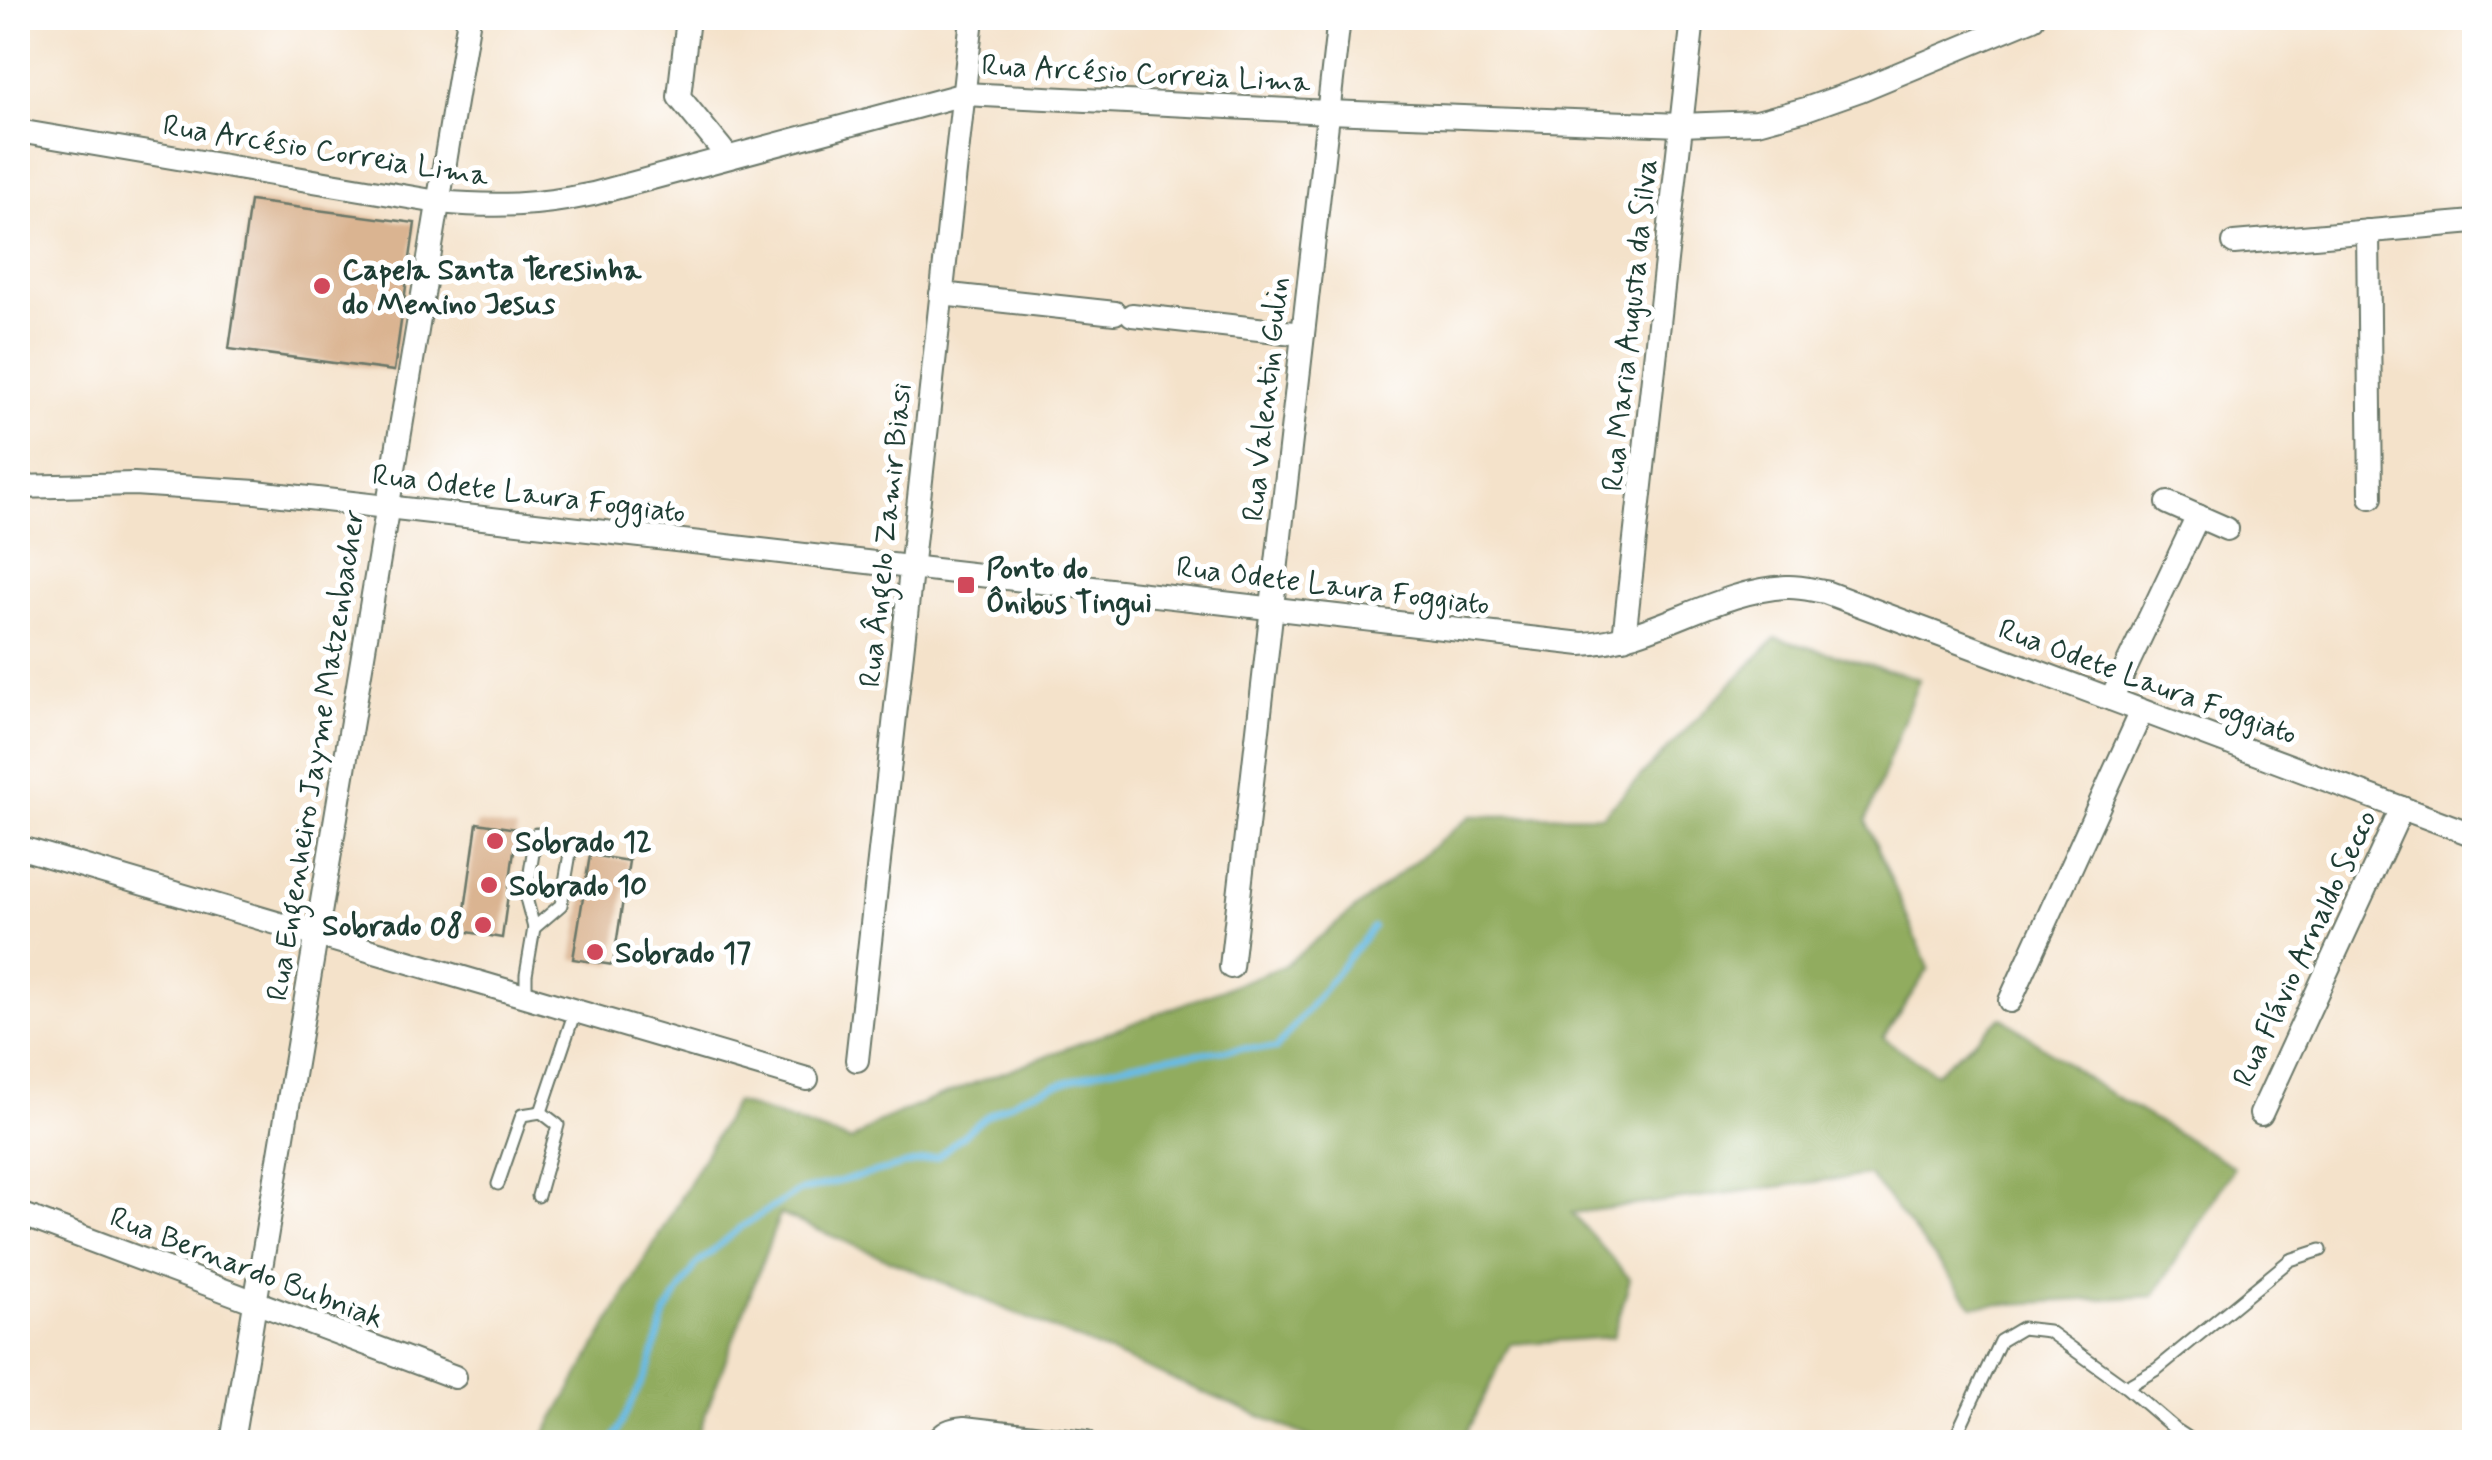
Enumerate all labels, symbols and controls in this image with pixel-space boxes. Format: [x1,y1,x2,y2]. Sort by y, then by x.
street label: Rua Arcésio Correia Lima [980,46,1312,103]
street label: Rua Arcésio Correia Lima [160,106,492,197]
street label: Rua Maria Augusta da Silva [1594,157,1667,493]
place label: Capela Santa Teresinha do Menino Jesus [342,251,642,324]
marker: Capela Santa Teresinha do Menino Jesus [311,275,333,297]
street label: Rua Valentin Gulin [1234,275,1299,523]
street label: Rua Ângelo Zamir Biasi [851,381,925,690]
street label: Rua Odete Laura Foggiato [370,456,688,535]
street label: Rua Engenheiro Jayme Matzenbacher [258,507,378,1004]
street label: Rua Odete Laura Foggiato [1174,548,1492,627]
place label: Ponto do Ônibus Tingui [986,550,1152,626]
marker: Ponto do Ônibus Tingui [955,574,977,596]
street label: Rua Odete Laura Foggiato [1992,610,2302,757]
street label: Rua Flávio Arnaldo Secco [2224,804,2387,1093]
place label: Sobrado 12 [515,823,652,862]
marker: Sobrado 12 [484,830,506,852]
place label: Sobrado 10 [509,867,647,906]
marker: Sobrado 10 [478,874,500,896]
place label: Sobrado 08 [322,907,463,946]
marker: Sobrado 08 [472,914,494,936]
place label: Sobrado 17 [615,934,751,973]
marker: Sobrado 17 [584,941,606,963]
street label: Rua Bernardo Bubniak [104,1198,389,1339]

